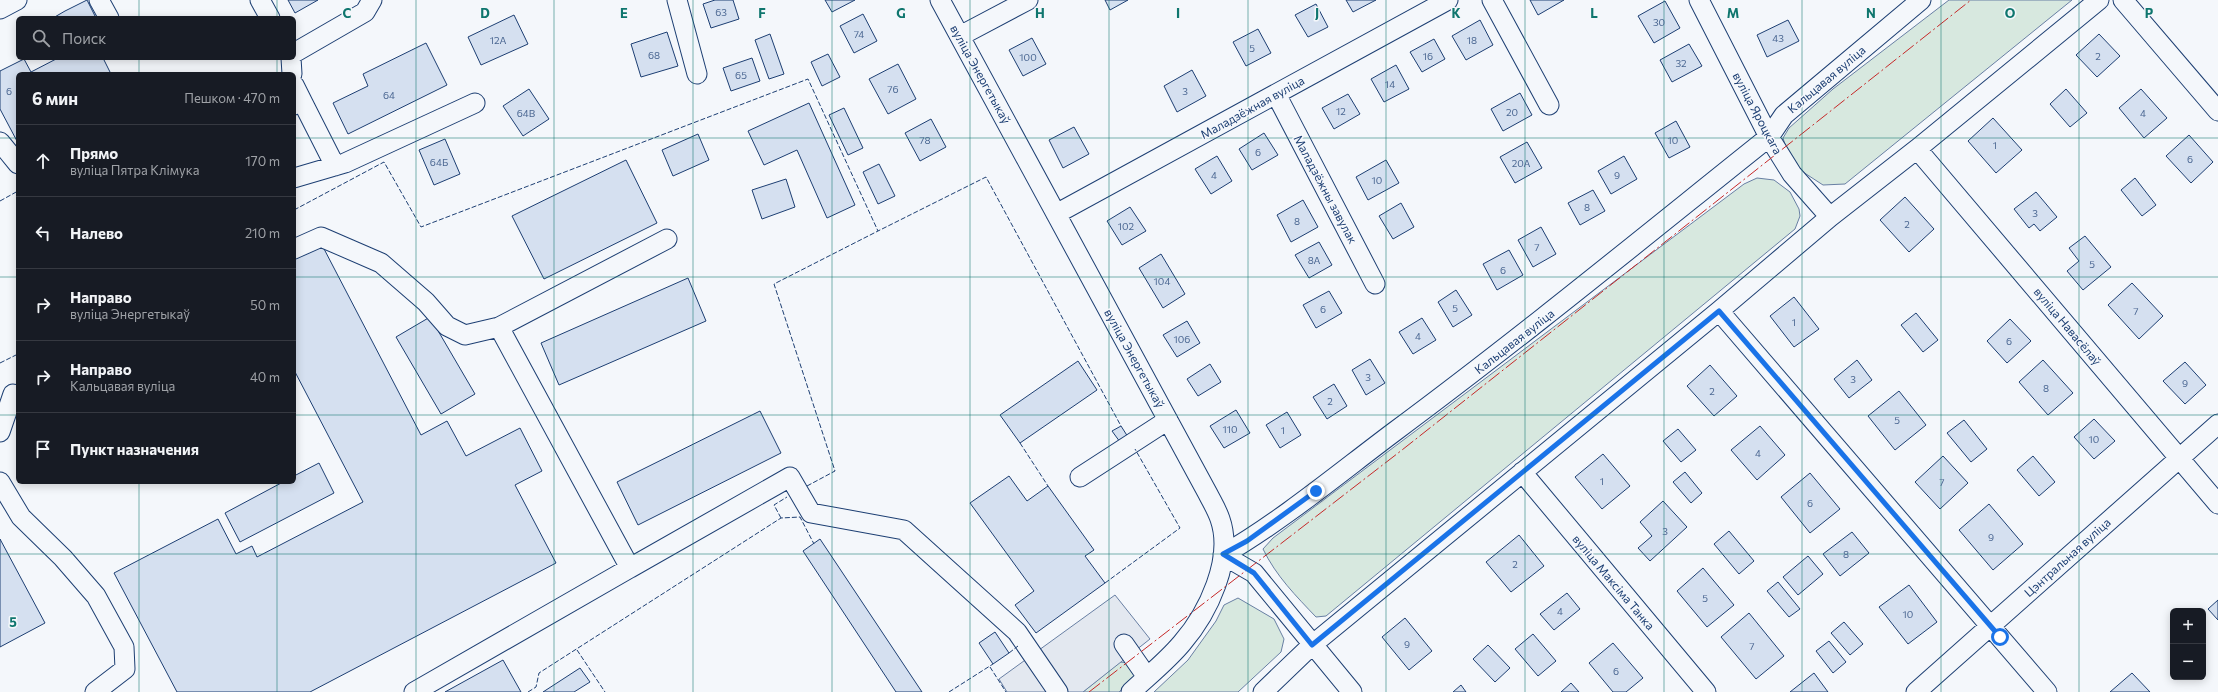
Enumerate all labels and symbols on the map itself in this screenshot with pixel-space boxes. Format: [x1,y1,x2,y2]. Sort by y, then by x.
text: C [343,5,352,21]
text: D [480,5,490,21]
text: E [620,5,628,21]
text: F [758,5,766,21]
text: G [896,5,906,21]
text: H [1035,5,1045,21]
text: I [1176,5,1180,21]
text: J [1315,5,1319,21]
text: K [1451,5,1461,21]
text: L [1590,5,1598,21]
text: M [1727,5,1739,21]
text: N [1866,5,1876,21]
text: O [2005,5,2016,21]
text: P [2145,5,2154,21]
house number: 63 [715,6,727,18]
house number: 30 [1653,16,1665,28]
street label: вуліца Энергетыкаў [948,22,1014,126]
house number: 74 [854,28,864,40]
house number: 43 [1772,32,1784,44]
house number: 12А [490,34,506,46]
house number: 18 [1467,34,1477,46]
house number: 5 [1249,42,1255,54]
street label: Кальцавая вуліца [1784,42,1868,116]
house number: 68 [648,49,660,61]
house number: 16 [1423,50,1433,62]
house number: 2 [2095,50,2101,62]
house number: 100 [1019,51,1037,63]
house number: 32 [1675,57,1687,69]
house number: 65 [735,69,747,81]
street label: вуліца Яроцкага [1730,70,1786,156]
street label: Маладзёжная вуліца [1198,73,1306,141]
house number: 14 [1385,78,1395,90]
house number: 76 [887,83,899,95]
house number: 6 [6,85,12,97]
house number: 3 [1182,85,1188,97]
house number: 64 [383,89,395,101]
house number: 12 [1336,105,1346,117]
house number: 20 [1506,106,1518,118]
house number: 64В [517,107,536,119]
house number: 4 [2140,107,2146,119]
street label: Маладзёжны завулак [1291,132,1361,246]
house number: 78 [919,134,931,146]
house number: 10 [1668,134,1678,146]
house number: 1 [1993,139,1997,151]
house number: 6 [1255,146,1261,158]
house number: 6 [2187,153,2193,165]
house number: 64Б [430,156,448,168]
house number: 20А [1512,157,1530,169]
house number: 4 [1211,169,1217,181]
house number: 9 [1614,169,1620,181]
house number: 10 [1372,174,1382,186]
house number: 8 [1584,201,1590,213]
house number: 3 [2032,207,2038,219]
house number: 8 [1294,215,1300,227]
house number: 2 [1904,218,1910,230]
house number: 102 [1118,220,1135,232]
house number: 7 [1534,241,1540,253]
house number: 8А [1308,254,1320,266]
house number: 5 [2089,258,2095,270]
house number: 6 [1500,264,1506,276]
house number: 104 [1154,275,1170,287]
street label: вуліца Навасёлаў [2031,284,2105,368]
house number: 5 [1452,302,1458,314]
house number: 6 [1320,303,1326,315]
house number: 7 [2133,305,2139,317]
street label: вуліца Энергетыкаў [1102,306,1168,410]
street label: Кальцавая вуліца [1471,306,1557,376]
house number: 1 [1792,316,1796,328]
house number: 4 [1415,330,1421,342]
house number: 106 [1174,333,1190,345]
house number: 6 [2006,335,2012,347]
house number: 3 [1365,371,1371,383]
house number: 3 [1850,373,1856,385]
house number: 9 [2182,377,2188,389]
house number: 8 [2043,382,2049,394]
house number: 2 [1709,385,1715,397]
house number: 2 [1327,395,1333,407]
house number: 5 [1894,414,1900,426]
house number: 110 [1222,423,1238,435]
house number: 1 [1281,424,1285,436]
house number: 10 [2089,433,2099,445]
house number: 4 [1755,447,1761,459]
house number: 1 [1600,475,1604,487]
house number: 7 [1939,476,1945,488]
route end [1307,482,1325,500]
house number: 6 [1807,497,1813,509]
street label: Цэнтральная вуліца [2021,515,2113,599]
house number: 3 [1662,525,1668,537]
house number: 9 [1988,531,1994,543]
street label: вуліца Максіма Танка [1570,532,1658,632]
house number: 8 [1843,548,1849,560]
house number: 2 [1512,558,1518,570]
house number: 5 [1702,592,1708,604]
house number: 4 [1557,605,1563,617]
house number: 10 [1903,608,1913,620]
text: 5 [9,614,17,630]
route start [1991,628,2009,646]
house number: 9 [1404,638,1410,650]
house number: 7 [1749,640,1755,652]
house number: 6 [1613,665,1619,677]

